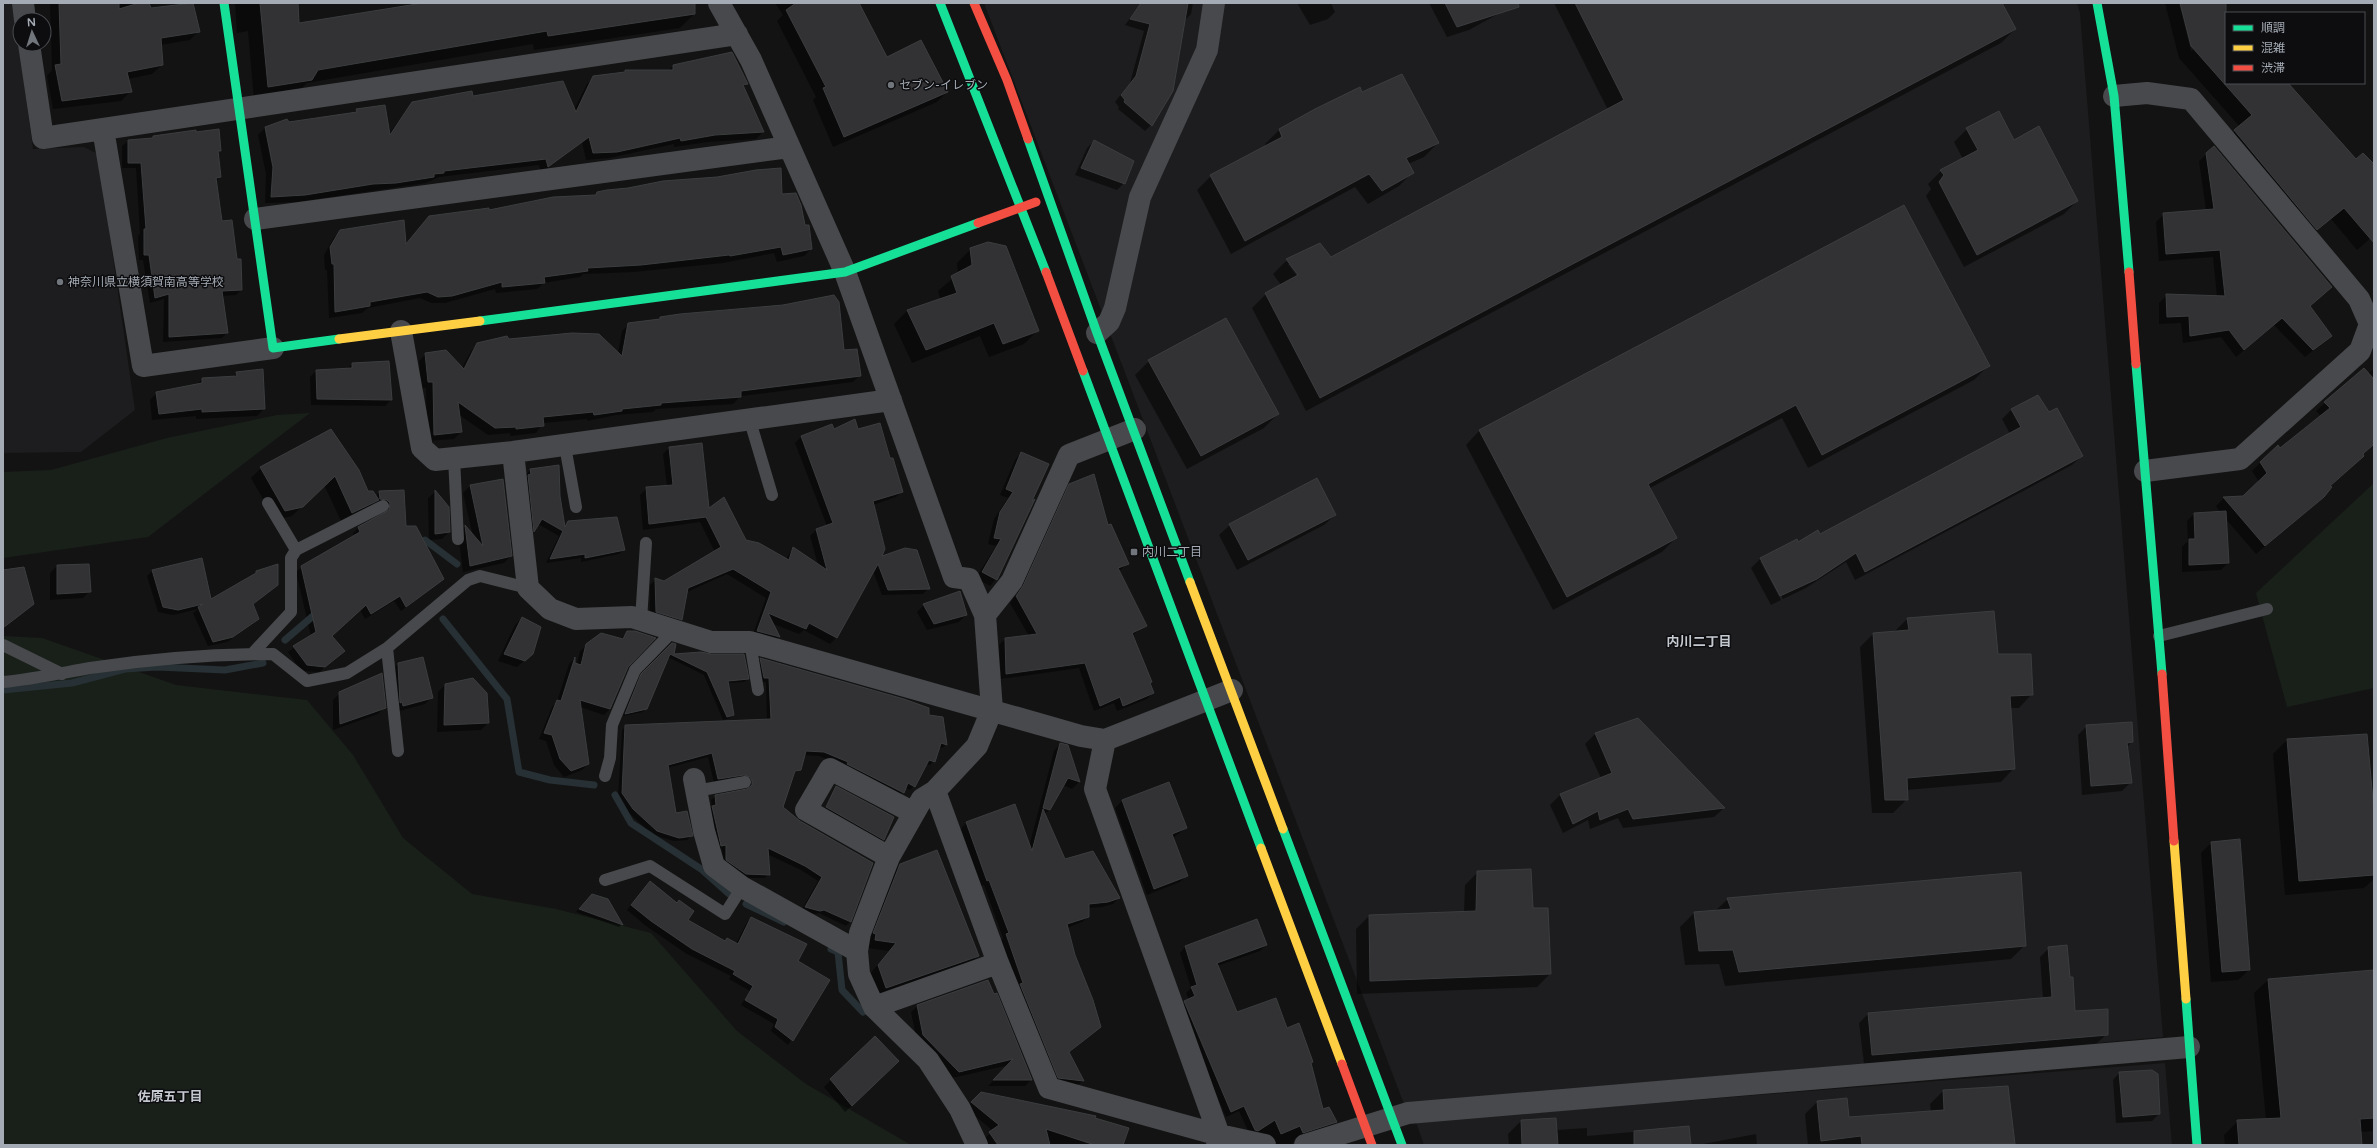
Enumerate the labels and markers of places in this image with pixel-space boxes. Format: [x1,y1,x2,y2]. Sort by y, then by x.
place label: セブン-イレブン [899,78,988,92]
marker: セブン-イレブン [886,80,896,90]
place label: 神奈川県立横須賀南高等学校 [68,275,224,289]
marker: 神奈川県立横須賀南高等学校 [55,277,65,287]
place label: 内川二丁目 [1142,545,1202,559]
marker: 内川二丁目 [1129,547,1139,557]

